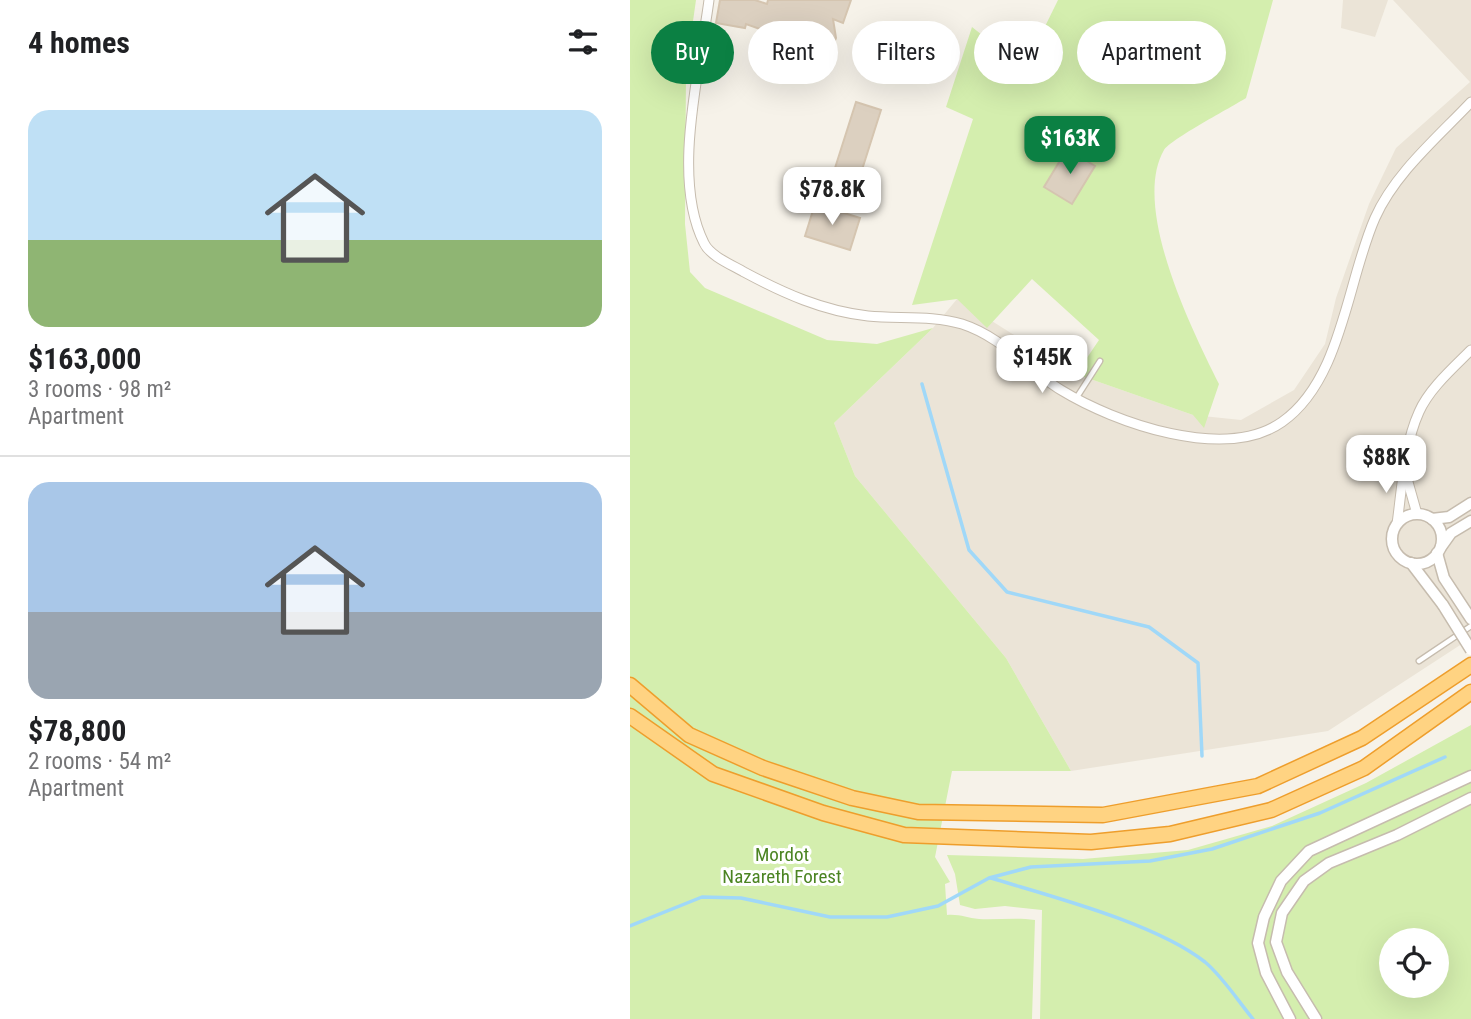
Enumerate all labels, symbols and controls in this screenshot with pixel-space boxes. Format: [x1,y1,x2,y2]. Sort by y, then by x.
chip: Buy [651,21,734,84]
chip: Rent [748,21,838,84]
chip: Filters [852,21,960,84]
chip: New [974,21,1063,84]
chip: Apartment [1077,21,1226,84]
icon: filters [564,23,602,61]
text: 4 homes [28,25,130,60]
pin: $163K [1021,116,1119,176]
text: $163K [1040,125,1100,152]
icon: home [252,155,378,281]
pin: $78.8K [775,168,889,227]
text: $78.8K [799,176,865,203]
pin: $145K [993,336,1091,395]
text: $163,000 [28,341,141,376]
text: $145K [1012,344,1072,371]
text: 3 rooms · 98 m² [28,376,171,403]
text: Apartment [28,403,124,430]
pin: $88K [1345,435,1427,495]
text: $88K [1362,444,1410,471]
icon: home [252,527,378,653]
text: $78,800 [28,713,126,748]
text: 2 rooms · 54 m² [28,748,171,775]
text: Apartment [28,775,124,802]
park label: Mordot Nazareth Forest [722,843,842,888]
map controls [1379,928,1449,998]
button: locate [1379,928,1449,998]

